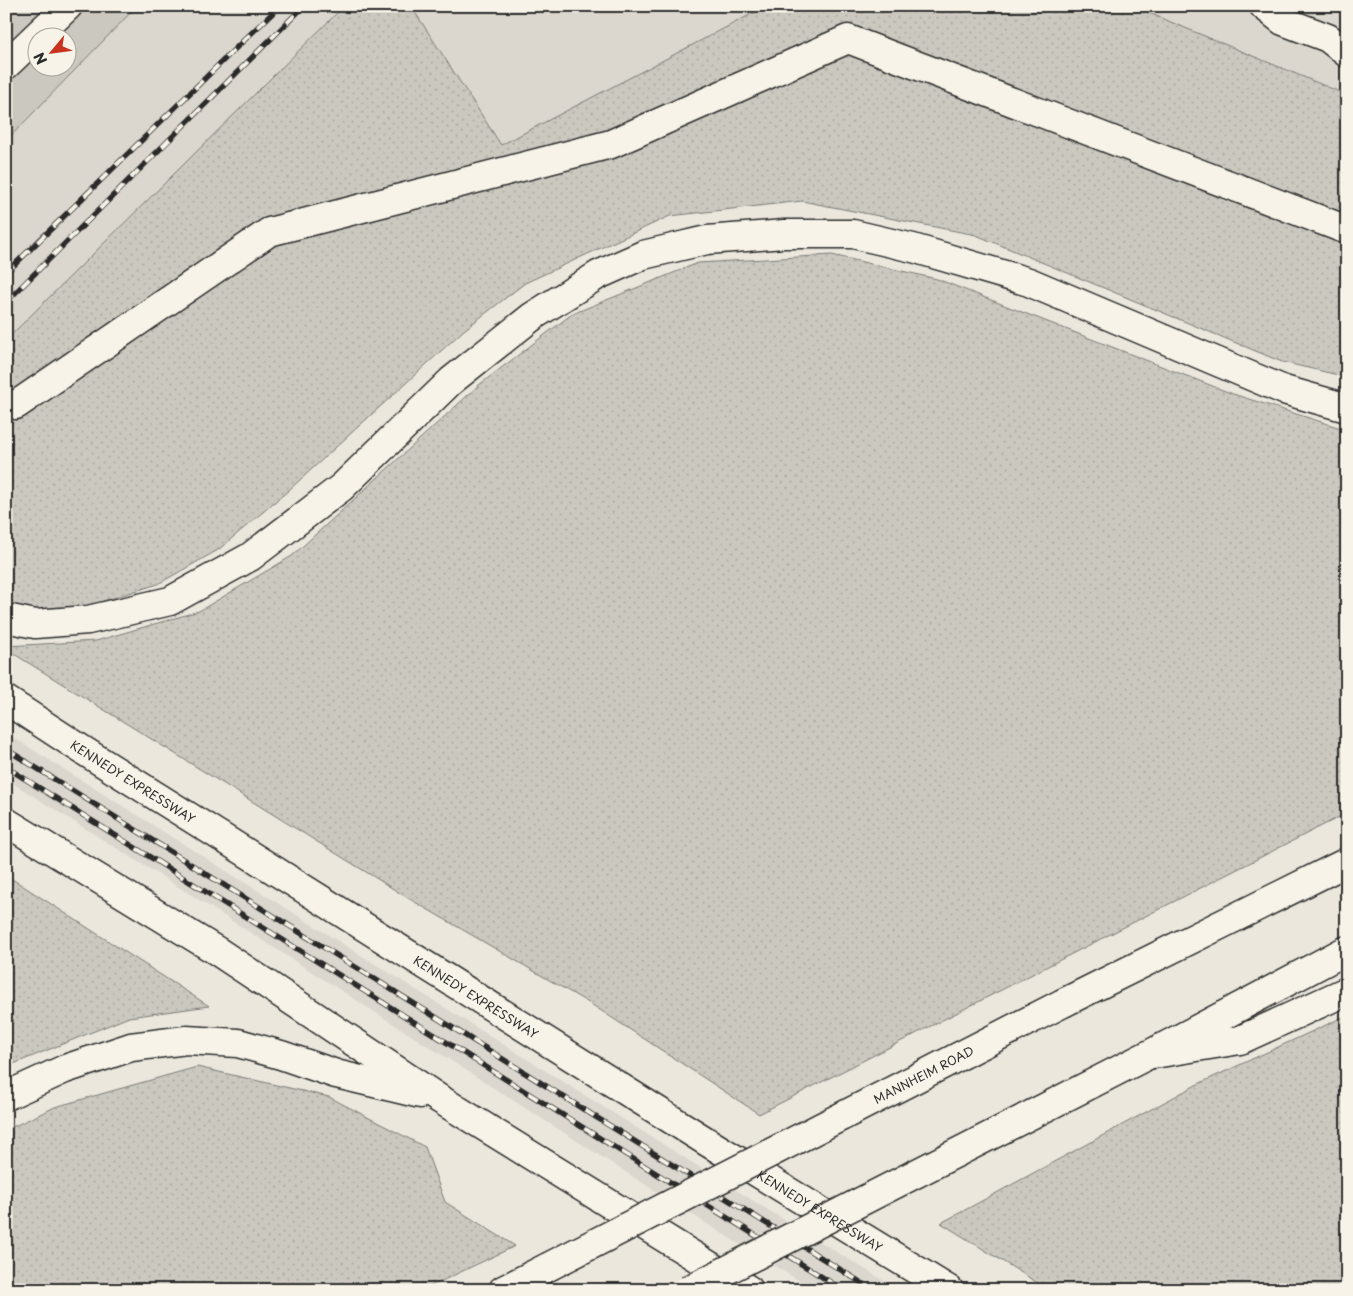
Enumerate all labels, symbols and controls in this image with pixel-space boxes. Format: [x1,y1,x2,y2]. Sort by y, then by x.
north arrow [28,28,78,78]
text: N [28,49,52,68]
street label: KENNEDY EXPRESSWAY [67,736,199,828]
street label: KENNEDY EXPRESSWAY [410,951,542,1043]
street label: MANNHEIM ROAD [870,1041,977,1108]
street label: KENNEDY EXPRESSWAY [754,1166,886,1256]

